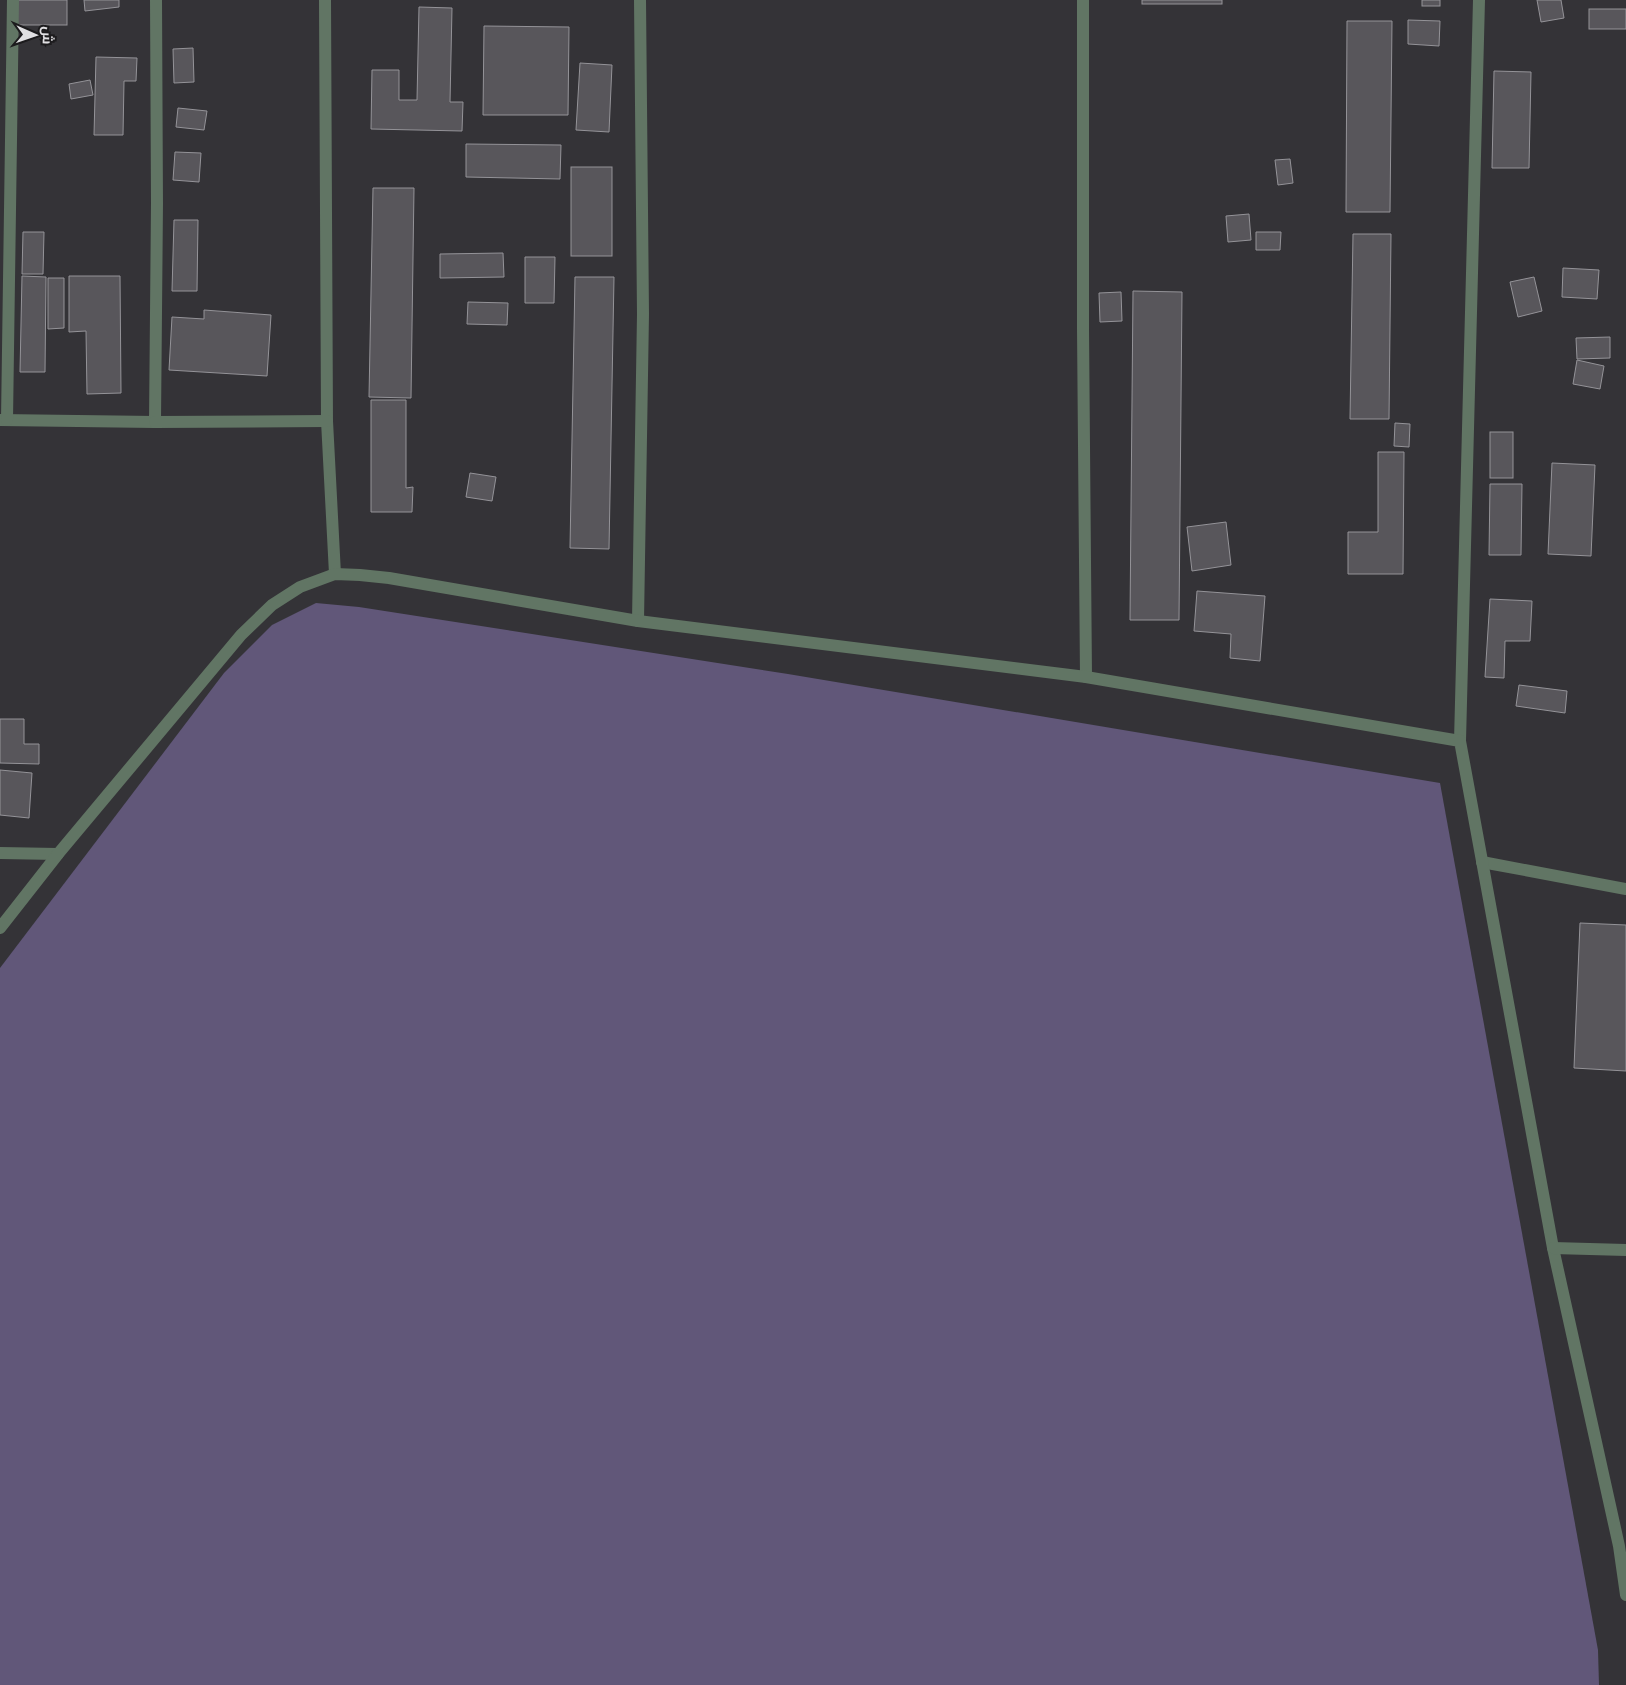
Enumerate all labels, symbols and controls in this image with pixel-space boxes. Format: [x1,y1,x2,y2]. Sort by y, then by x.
north arrow [10,10,60,60]
text: ش [39,26,57,45]

